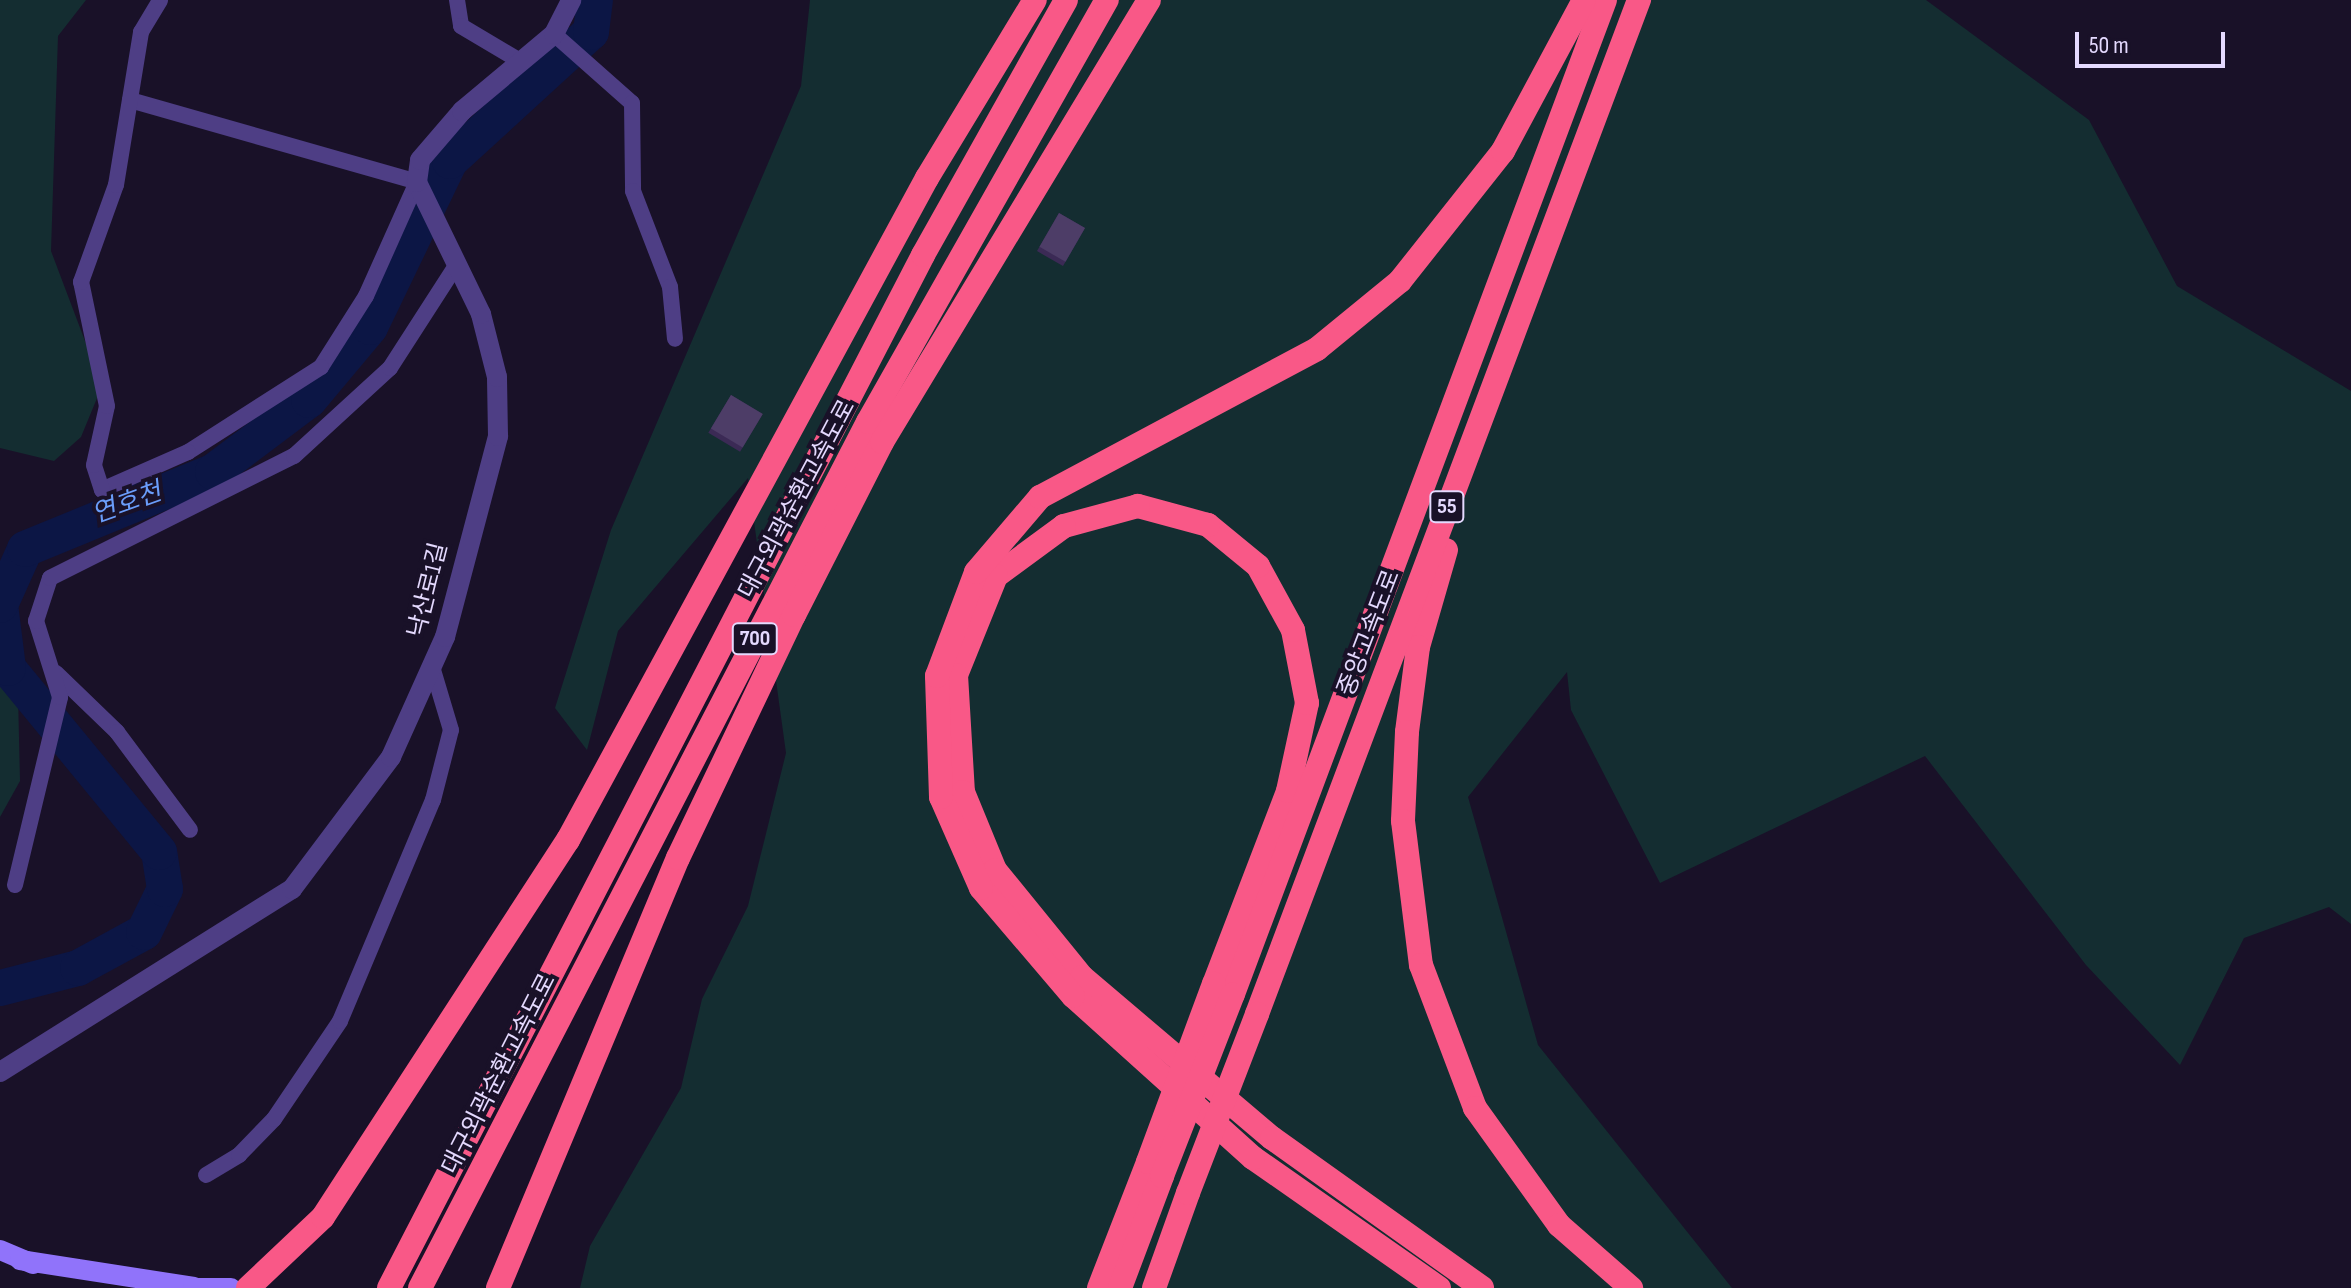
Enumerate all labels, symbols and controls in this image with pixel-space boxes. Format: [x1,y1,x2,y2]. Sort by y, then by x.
scale bar [2079,16,2229,66]
text: 50 m [2089,31,2129,60]
street label: 대구외곽순환고속도로 [732,395,862,603]
water label: 연호천 [88,477,166,531]
road number: 55 [1429,489,1465,525]
street label: 낙산로1길 [402,540,454,640]
street label: 중앙고속도로 [1332,566,1406,700]
road number: 700 [731,621,779,657]
street label: 대구외곽순환고속도로 [436,969,562,1179]

